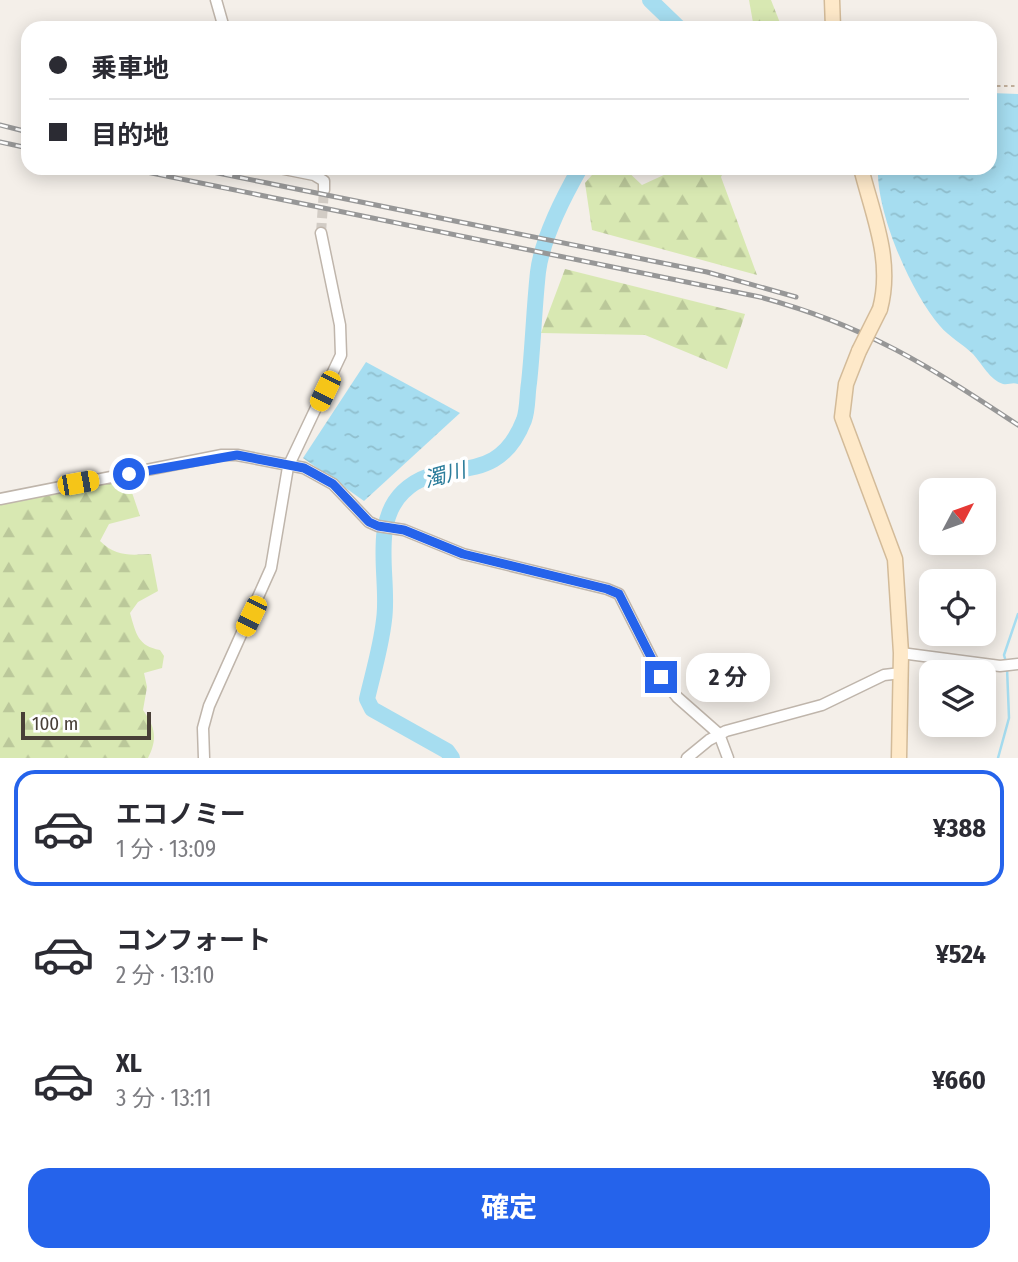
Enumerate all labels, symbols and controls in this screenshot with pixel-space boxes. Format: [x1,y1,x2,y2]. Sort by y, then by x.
text: 乗車地 [91,53,169,84]
text: 目的地 [91,120,169,151]
car [307,368,344,414]
water label: 濁川 [421,456,471,493]
route start [113,458,145,490]
car [56,469,101,497]
north arrow [919,478,996,555]
map controls [919,478,996,737]
button: locate [919,569,996,646]
car [233,593,270,639]
callout: 2 分 [686,652,770,702]
button: layers [919,660,996,737]
route end [645,661,677,693]
text: 2 分 [709,663,747,691]
scale bar [21,709,150,741]
text: 100 m [32,712,78,735]
icon: car [32,797,95,860]
text: エコノミー [116,799,246,830]
text: ¥388 [933,813,986,844]
text: 1 分 · 13:09 [116,835,216,863]
icon: car [32,923,95,986]
text: コンフォート [116,925,271,956]
text: ¥524 [935,939,986,970]
text: 2 分 · 13:10 [116,961,214,989]
text: XL [116,1048,142,1079]
icon: car [32,1049,95,1112]
text: ¥660 [932,1065,986,1096]
text: 3 分 · 13:11 [116,1084,211,1112]
button: 確定 [28,1168,990,1248]

